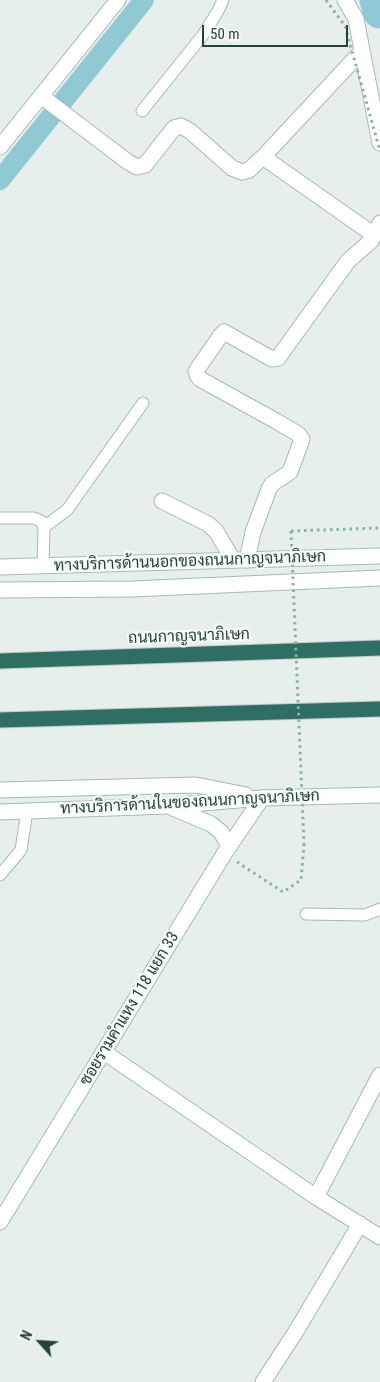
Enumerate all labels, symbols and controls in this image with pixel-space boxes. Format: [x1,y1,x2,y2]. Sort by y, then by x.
scale bar [205,15,351,47]
text: 50 m [210,25,240,43]
street label: ทางบริการด้านนอกของถนนกาญจนาภิเษก [54,548,326,576]
street label: ถนนกาญจนาภิเษก [128,625,250,649]
street label: ทางบริการด้านในของถนนกาญจนาภิเษก [60,787,320,819]
street label: ซอยรามคำแหง 118 แยก 33 [76,929,184,1089]
north arrow [15,1317,65,1367]
text: N [17,1328,36,1343]

